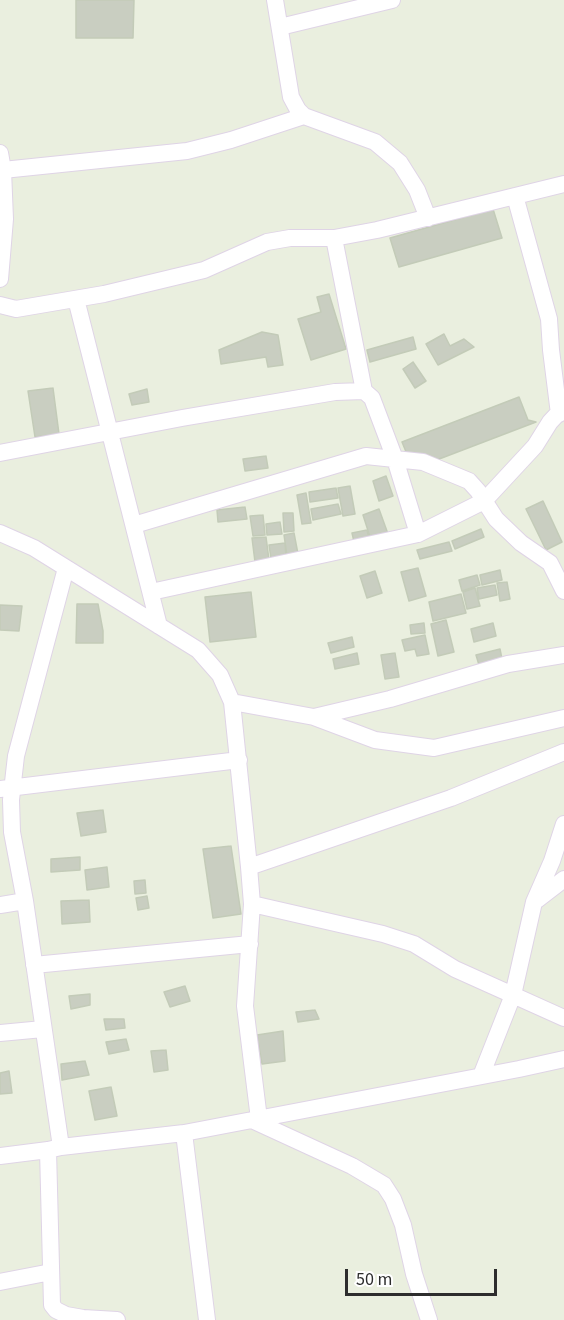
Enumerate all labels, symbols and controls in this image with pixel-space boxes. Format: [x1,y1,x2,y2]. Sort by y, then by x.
scale bar [348,1257,500,1295]
text: 50 m [356,1267,392,1292]

